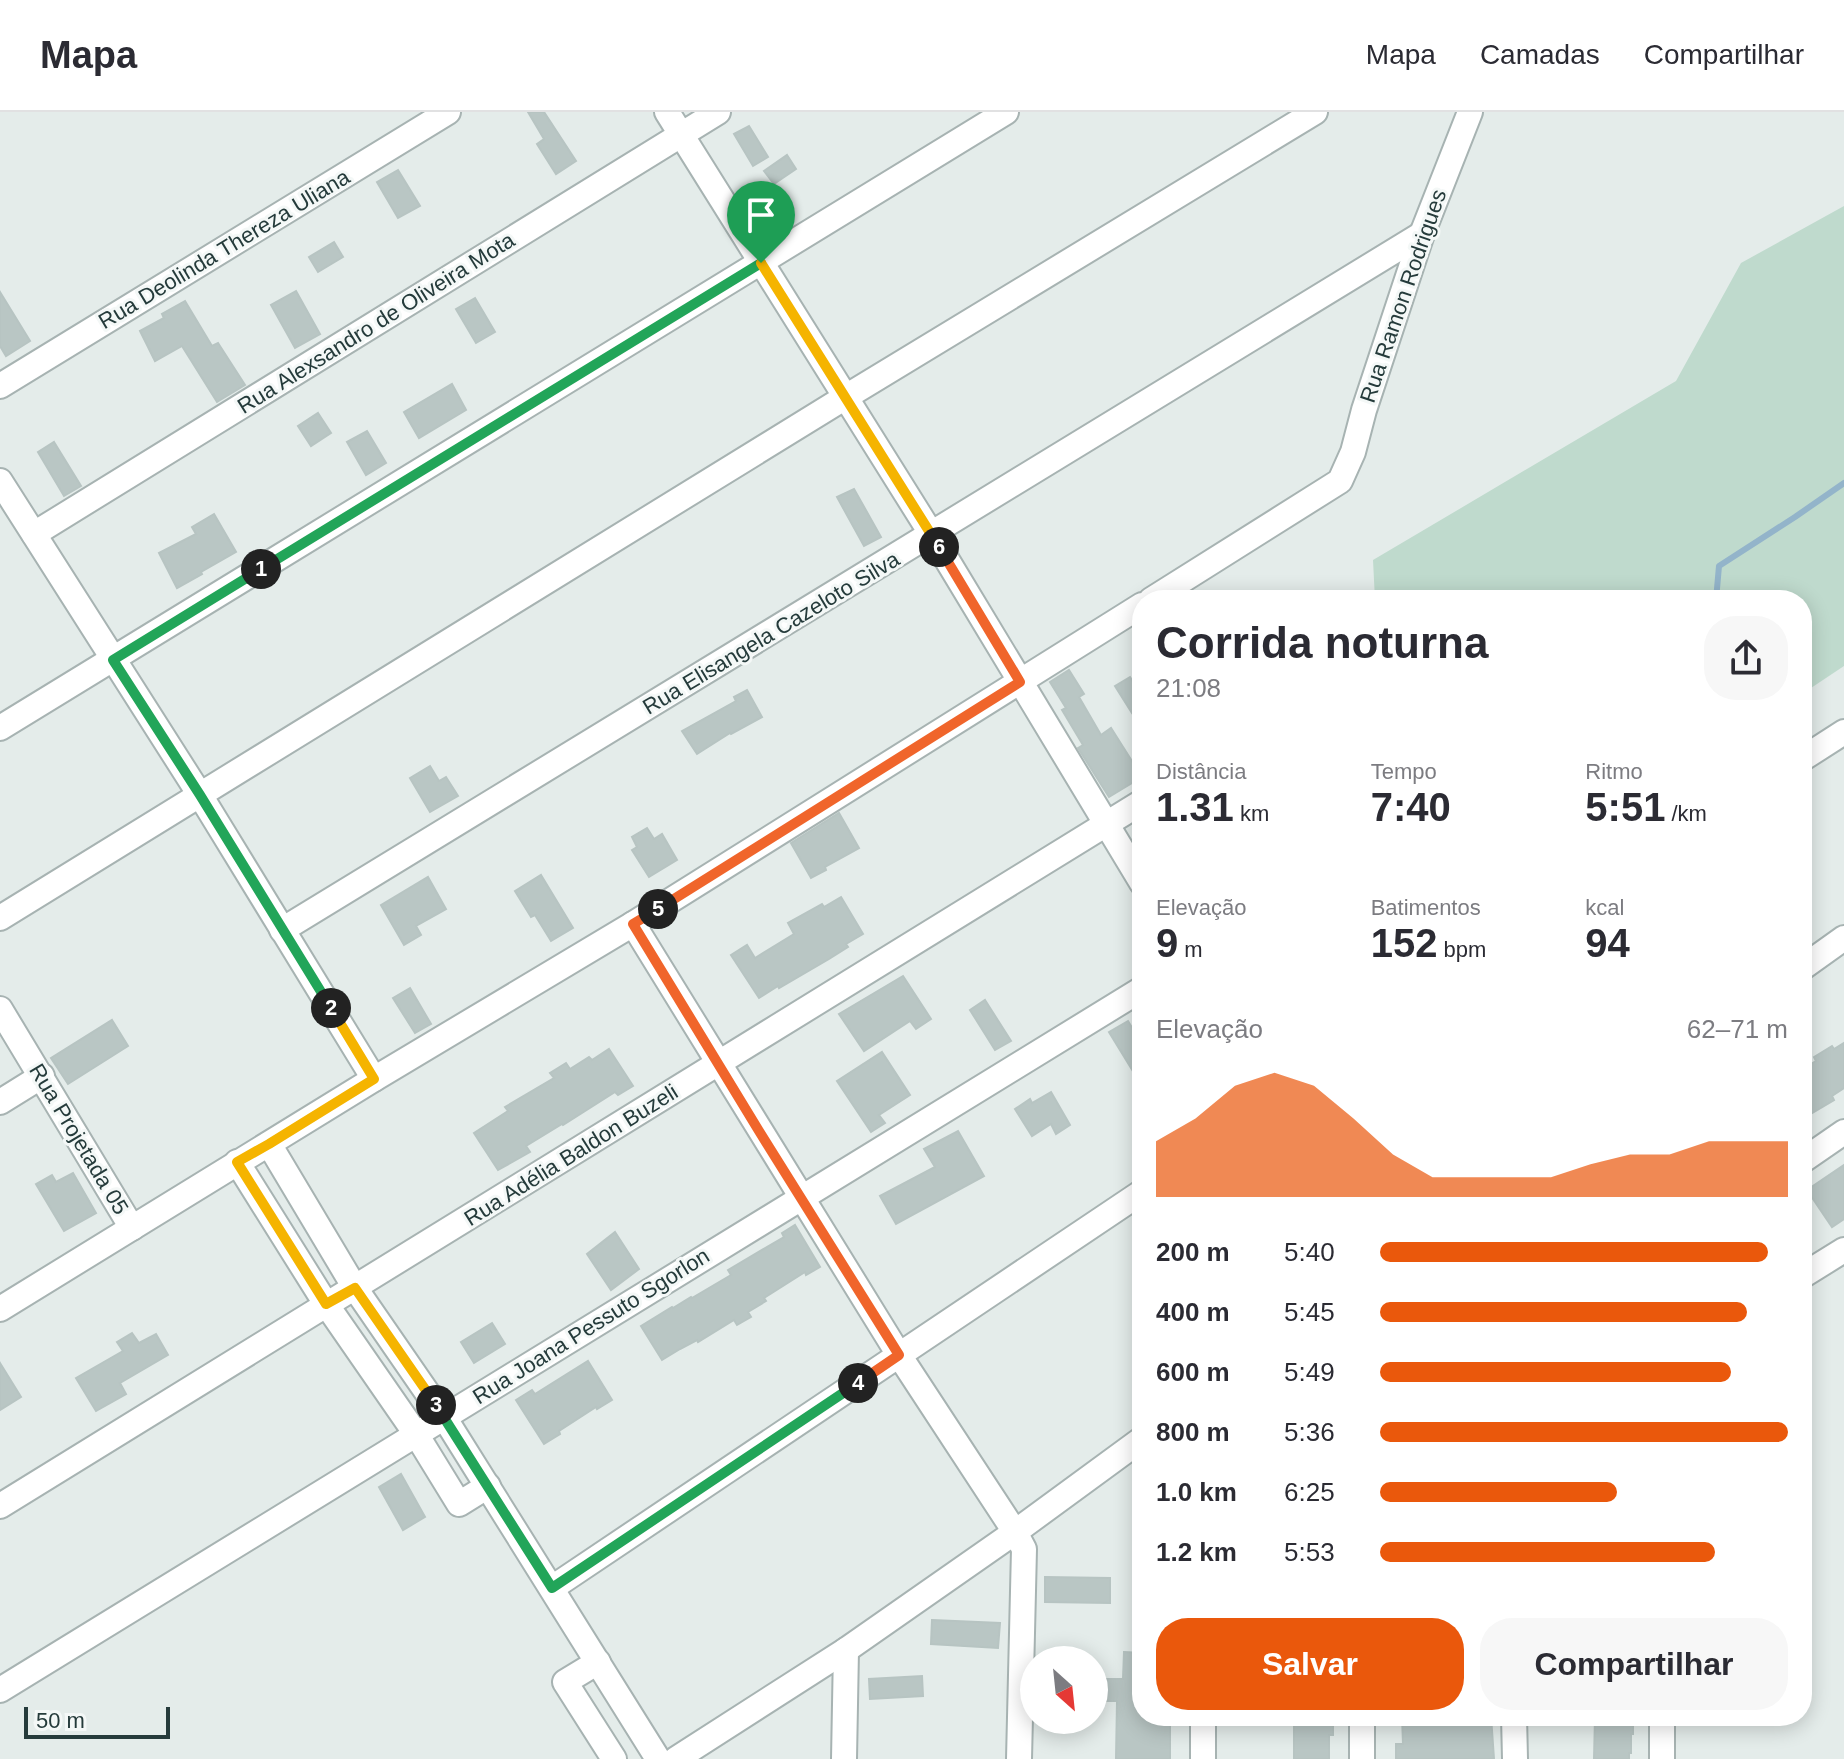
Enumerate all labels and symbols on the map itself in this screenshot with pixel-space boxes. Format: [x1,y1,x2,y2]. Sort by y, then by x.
street label: Rua Deolinda Thereza Uliana [94,164,355,334]
pin [727,181,795,263]
street label: Rua Ramon Rodrigues [1355,186,1451,406]
street label: Rua Alexsandro de Oliveira Mota [233,227,520,419]
pin: 6 [919,527,959,567]
street label: Rua Elisangela Cazeloto Silva [638,546,904,720]
pin: 1 [241,549,281,589]
pin: 5 [638,889,678,929]
pin: 2 [311,988,351,1028]
street label: Rua Projetada 05 [24,1059,134,1219]
street label: Rua Adélia Baldon Buzeli [460,1079,682,1231]
street label: Rua Joana Pessuto Sgorlon [468,1243,714,1409]
pin: 4 [838,1363,878,1403]
pin: 3 [416,1385,456,1425]
north arrow [1020,1646,1108,1734]
scale bar [24,1703,170,1739]

